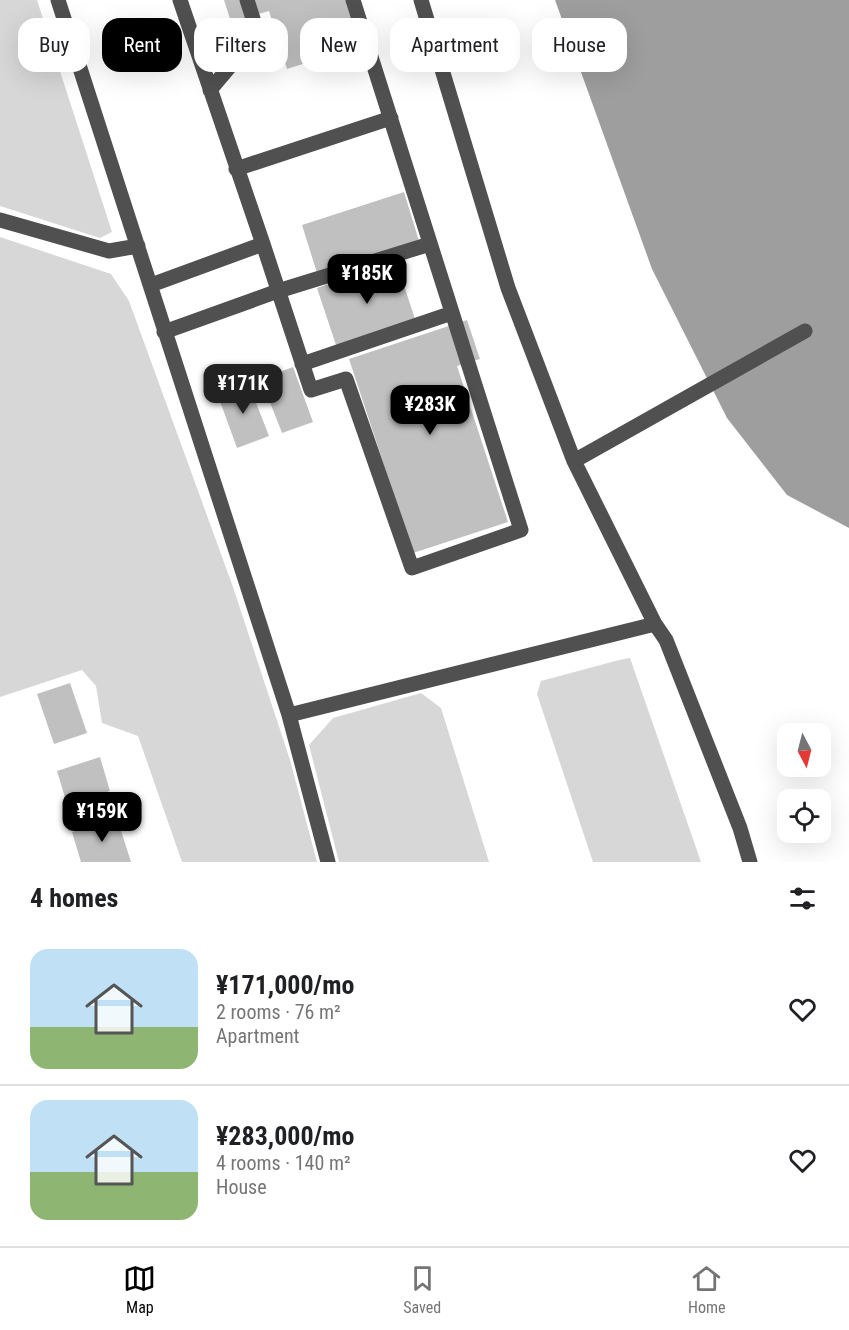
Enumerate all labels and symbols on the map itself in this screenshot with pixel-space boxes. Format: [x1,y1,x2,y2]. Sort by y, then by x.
pin: ¥185K [325,254,409,305]
pin: ¥171K [201,364,285,415]
pin: ¥283K [388,385,472,436]
north arrow [777,723,831,777]
pin: ¥159K [60,792,144,843]

